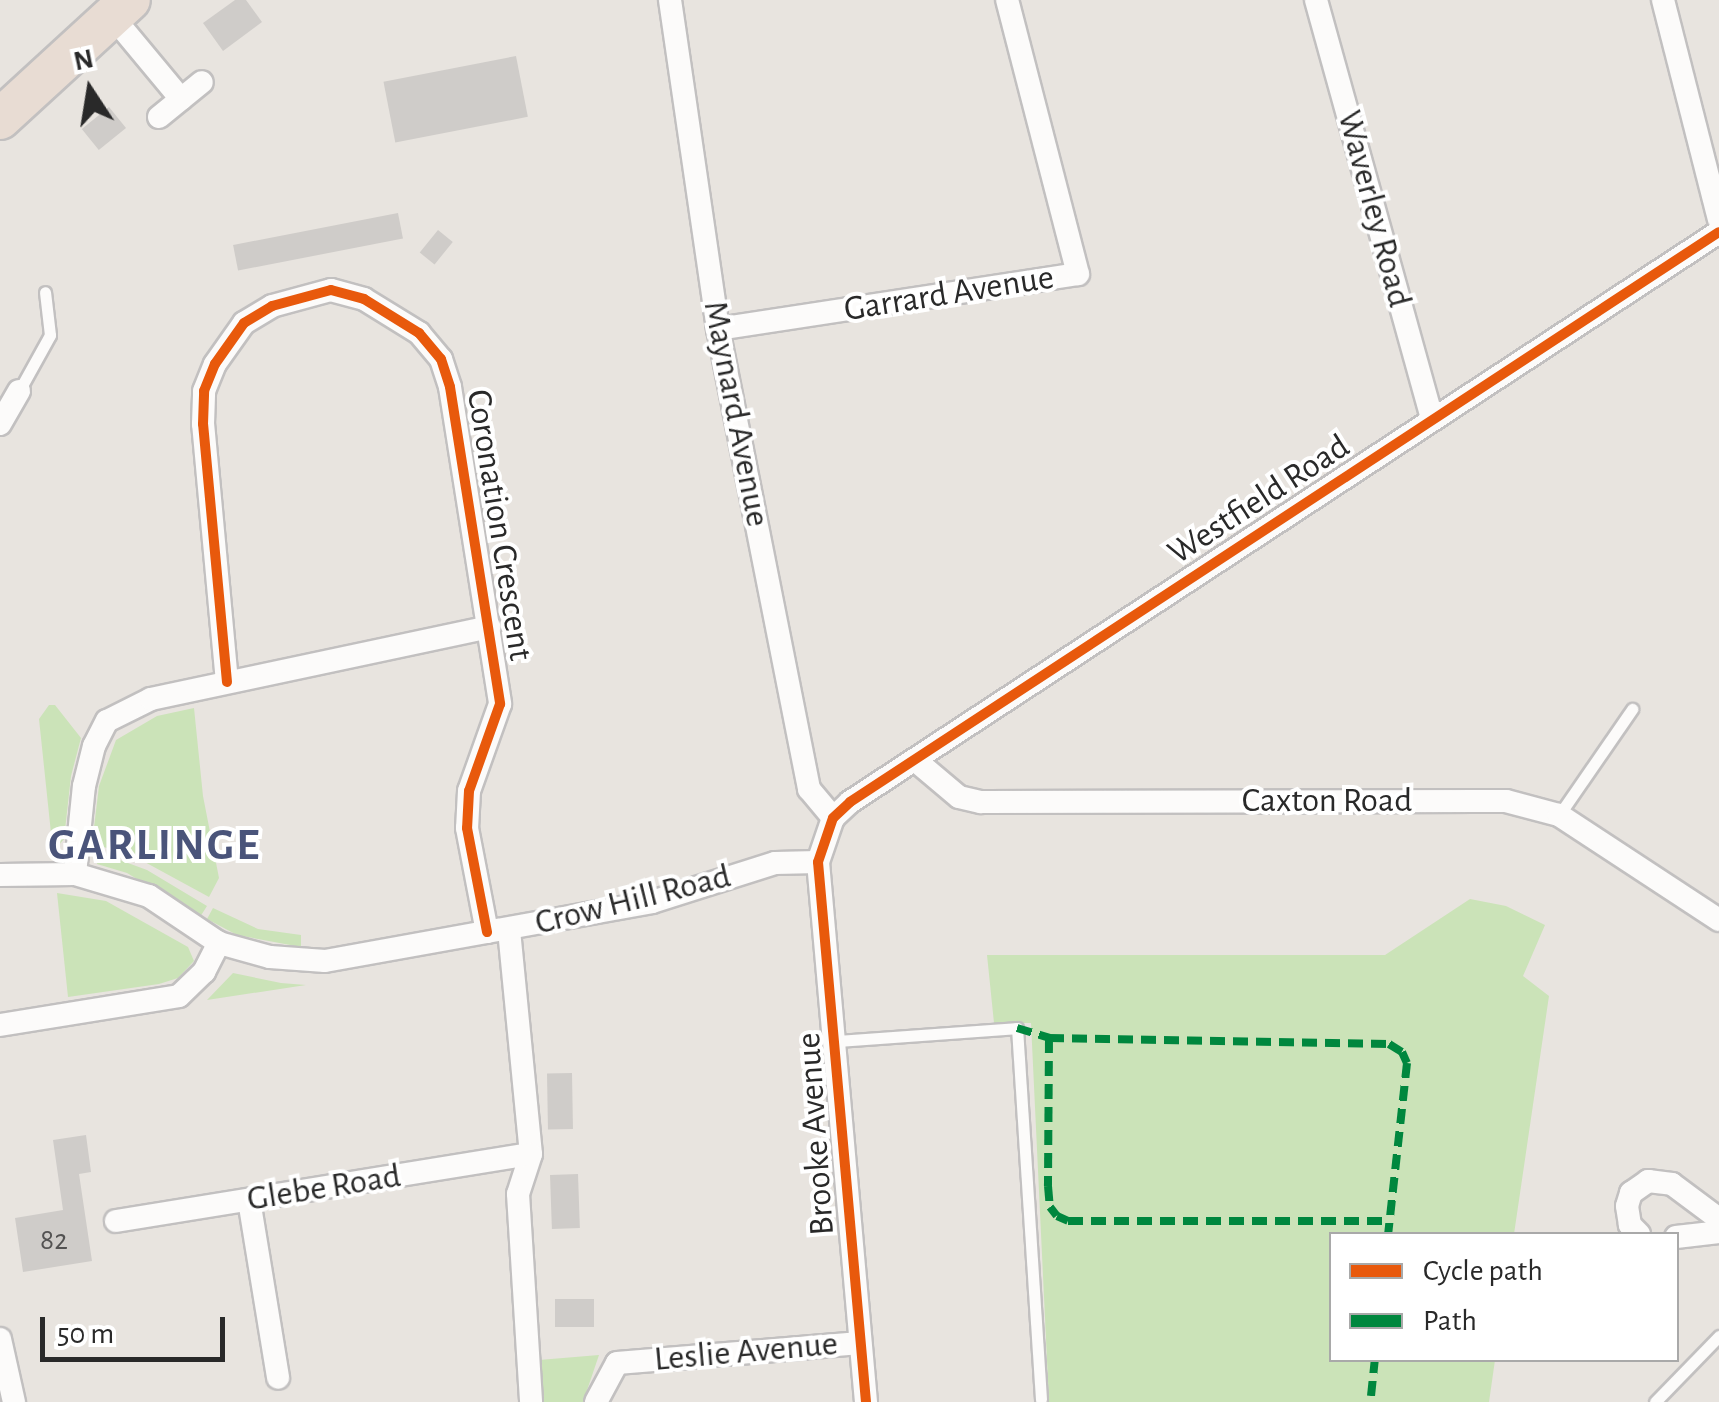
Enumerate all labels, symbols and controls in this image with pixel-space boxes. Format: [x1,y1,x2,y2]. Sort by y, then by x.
north arrow [40,40,140,140]
text: N [71,45,96,76]
street label: Waverley Road [1328,106,1420,312]
street label: Garrard Avenue [841,257,1057,331]
street label: Maynard Avenue [694,298,778,530]
street label: Coronation Crescent [457,387,541,663]
street label: Westfield Road [1160,426,1358,574]
street label: Caxton Road [1242,780,1412,822]
district label: GARLINGE [48,819,262,873]
street label: Crow Hill Road [531,855,735,945]
street label: Brooke Avenue [788,1031,844,1237]
street label: Glebe Road [244,1155,404,1221]
house number: 82 [40,1222,68,1258]
legend [1329,1232,1679,1362]
text: Cycle path [1423,1256,1543,1286]
scale bar [45,1297,230,1359]
text: Path [1423,1306,1477,1336]
text: 50 m [57,1319,114,1349]
street label: Leslie Avenue [652,1323,840,1381]

